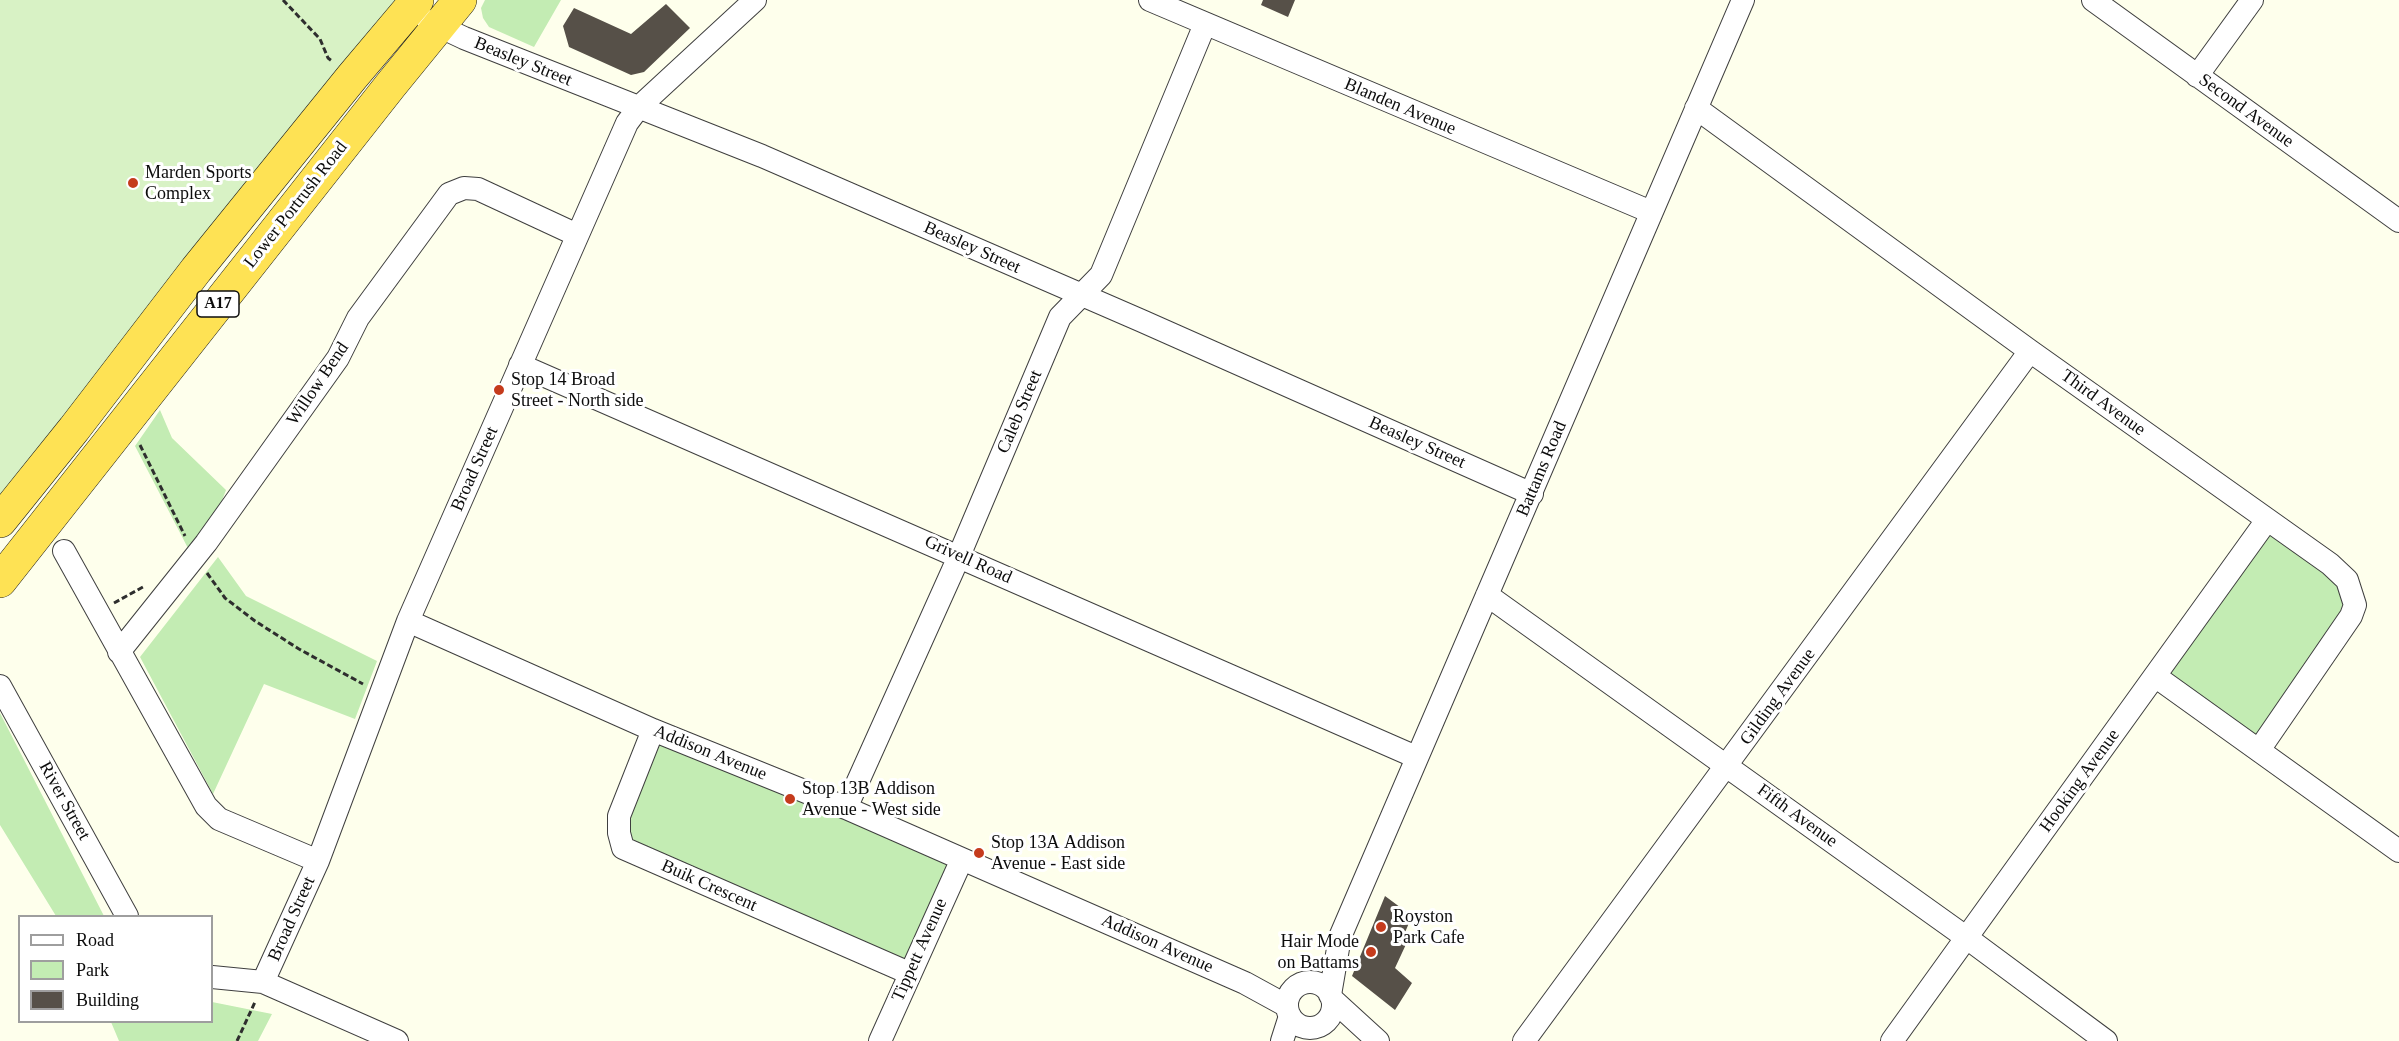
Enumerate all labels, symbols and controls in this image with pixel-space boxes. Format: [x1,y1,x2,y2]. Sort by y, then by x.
street label: Beasley Street [471,33,575,91]
street label: Second Avenue [2194,69,2298,153]
street label: Blanden Avenue [1341,74,1459,140]
street label: Lower Portrush Road [240,137,352,273]
place label: Marden Sports Complex [145,162,251,204]
marker: Marden Sports Complex [126,176,140,190]
street label: Beasley Street [920,217,1024,279]
road number: A17 [197,291,239,317]
street label: Willow Bend [282,338,354,430]
street label: Third Avenue [2057,365,2149,441]
street label: Caleb Street [993,367,1047,457]
place label: Stop 14 Broad Street - North side [511,369,643,412]
marker: Stop 14 Broad Street - North side [492,383,506,397]
street label: Beasley Street [1365,412,1469,474]
street label: Battams Road [1512,418,1572,520]
street label: Broad Street [447,423,503,515]
street label: Grivell Road [921,531,1015,589]
street label: Gilding Avenue [1736,644,1820,750]
street label: Addison Avenue [650,720,770,786]
street label: Hooking Avenue [2035,725,2125,837]
street label: River Street [34,758,94,844]
place label: Stop 13B Addison Avenue - West side [802,778,941,820]
street label: Fifth Avenue [1753,780,1841,852]
marker: Stop 13B Addison Avenue - West side [783,792,797,806]
place label: Stop 13A Addison Avenue - East side [991,832,1125,874]
marker: Stop 13A Addison Avenue - East side [972,846,986,860]
street label: Buik Crescent [658,855,760,917]
street label: Broad Street [264,873,320,965]
street label: Tippett Avenue [888,895,952,1005]
place label: Royston Park Cafe [1393,906,1464,948]
street label: Addison Avenue [1098,910,1216,978]
legend [18,915,213,1023]
marker: Royston Park Cafe [1374,920,1388,934]
text: Road [76,930,114,950]
place label: Hair Mode on Battams [1278,931,1359,974]
marker: Hair Mode on Battams [1364,945,1378,959]
text: Park [76,960,109,980]
text: Building [76,990,139,1010]

